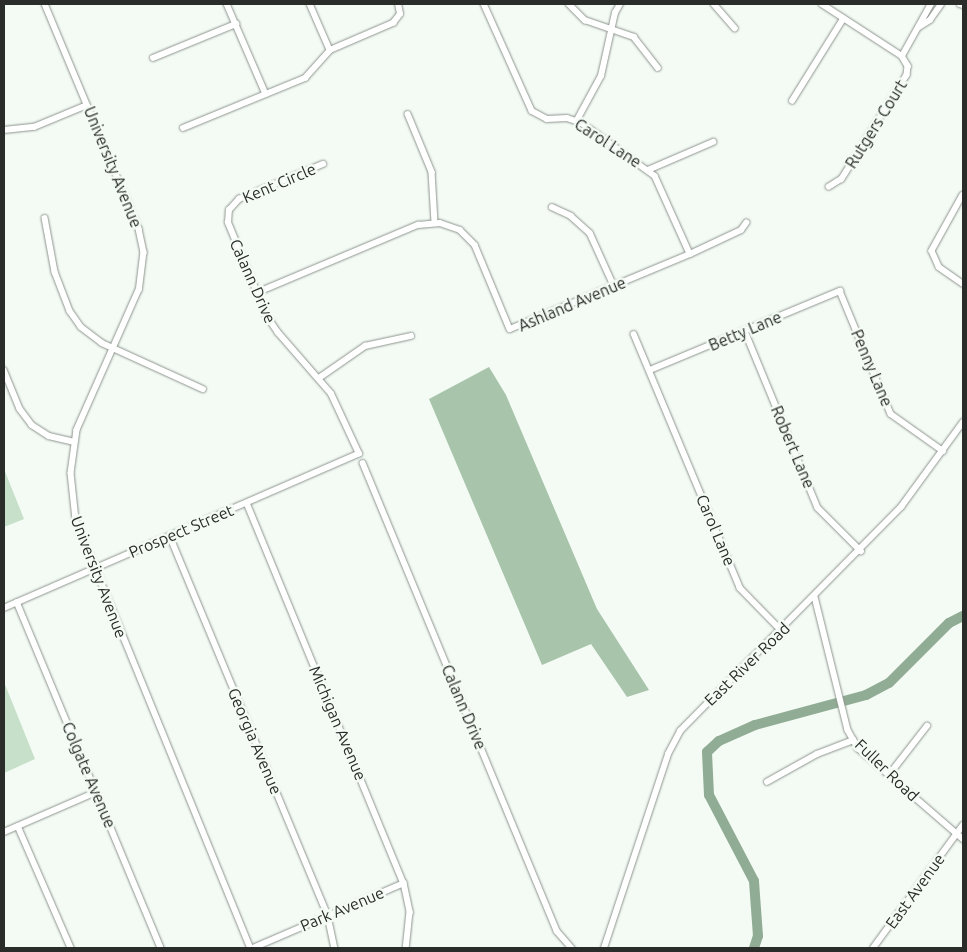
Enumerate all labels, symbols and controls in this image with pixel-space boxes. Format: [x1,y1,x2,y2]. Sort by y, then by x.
street label: Rutgers Court [841,76,911,172]
street label: University Avenue [80,104,146,230]
street label: Carol Lane [571,114,645,172]
street label: Kent Circle [240,159,318,207]
street label: Calann Drive [226,236,280,326]
street label: Ashland Avenue [515,273,629,335]
street label: Betty Lane [706,307,784,355]
street label: Penny Lane [847,327,897,409]
street label: Robert Lane [767,403,819,491]
street label: Carol Lane [692,491,740,569]
street label: Prospect Street [126,500,236,562]
street label: University Avenue [67,513,131,641]
street label: East River Road [700,618,794,710]
street label: Calann Drive [438,662,490,752]
street label: Michigan Avenue [305,663,371,783]
street label: Georgia Avenue [224,685,286,797]
street label: Colgate Avenue [58,719,120,831]
street label: Fuller Road [851,735,923,805]
street label: East Avenue [881,850,949,932]
street label: Park Avenue [297,883,387,935]

